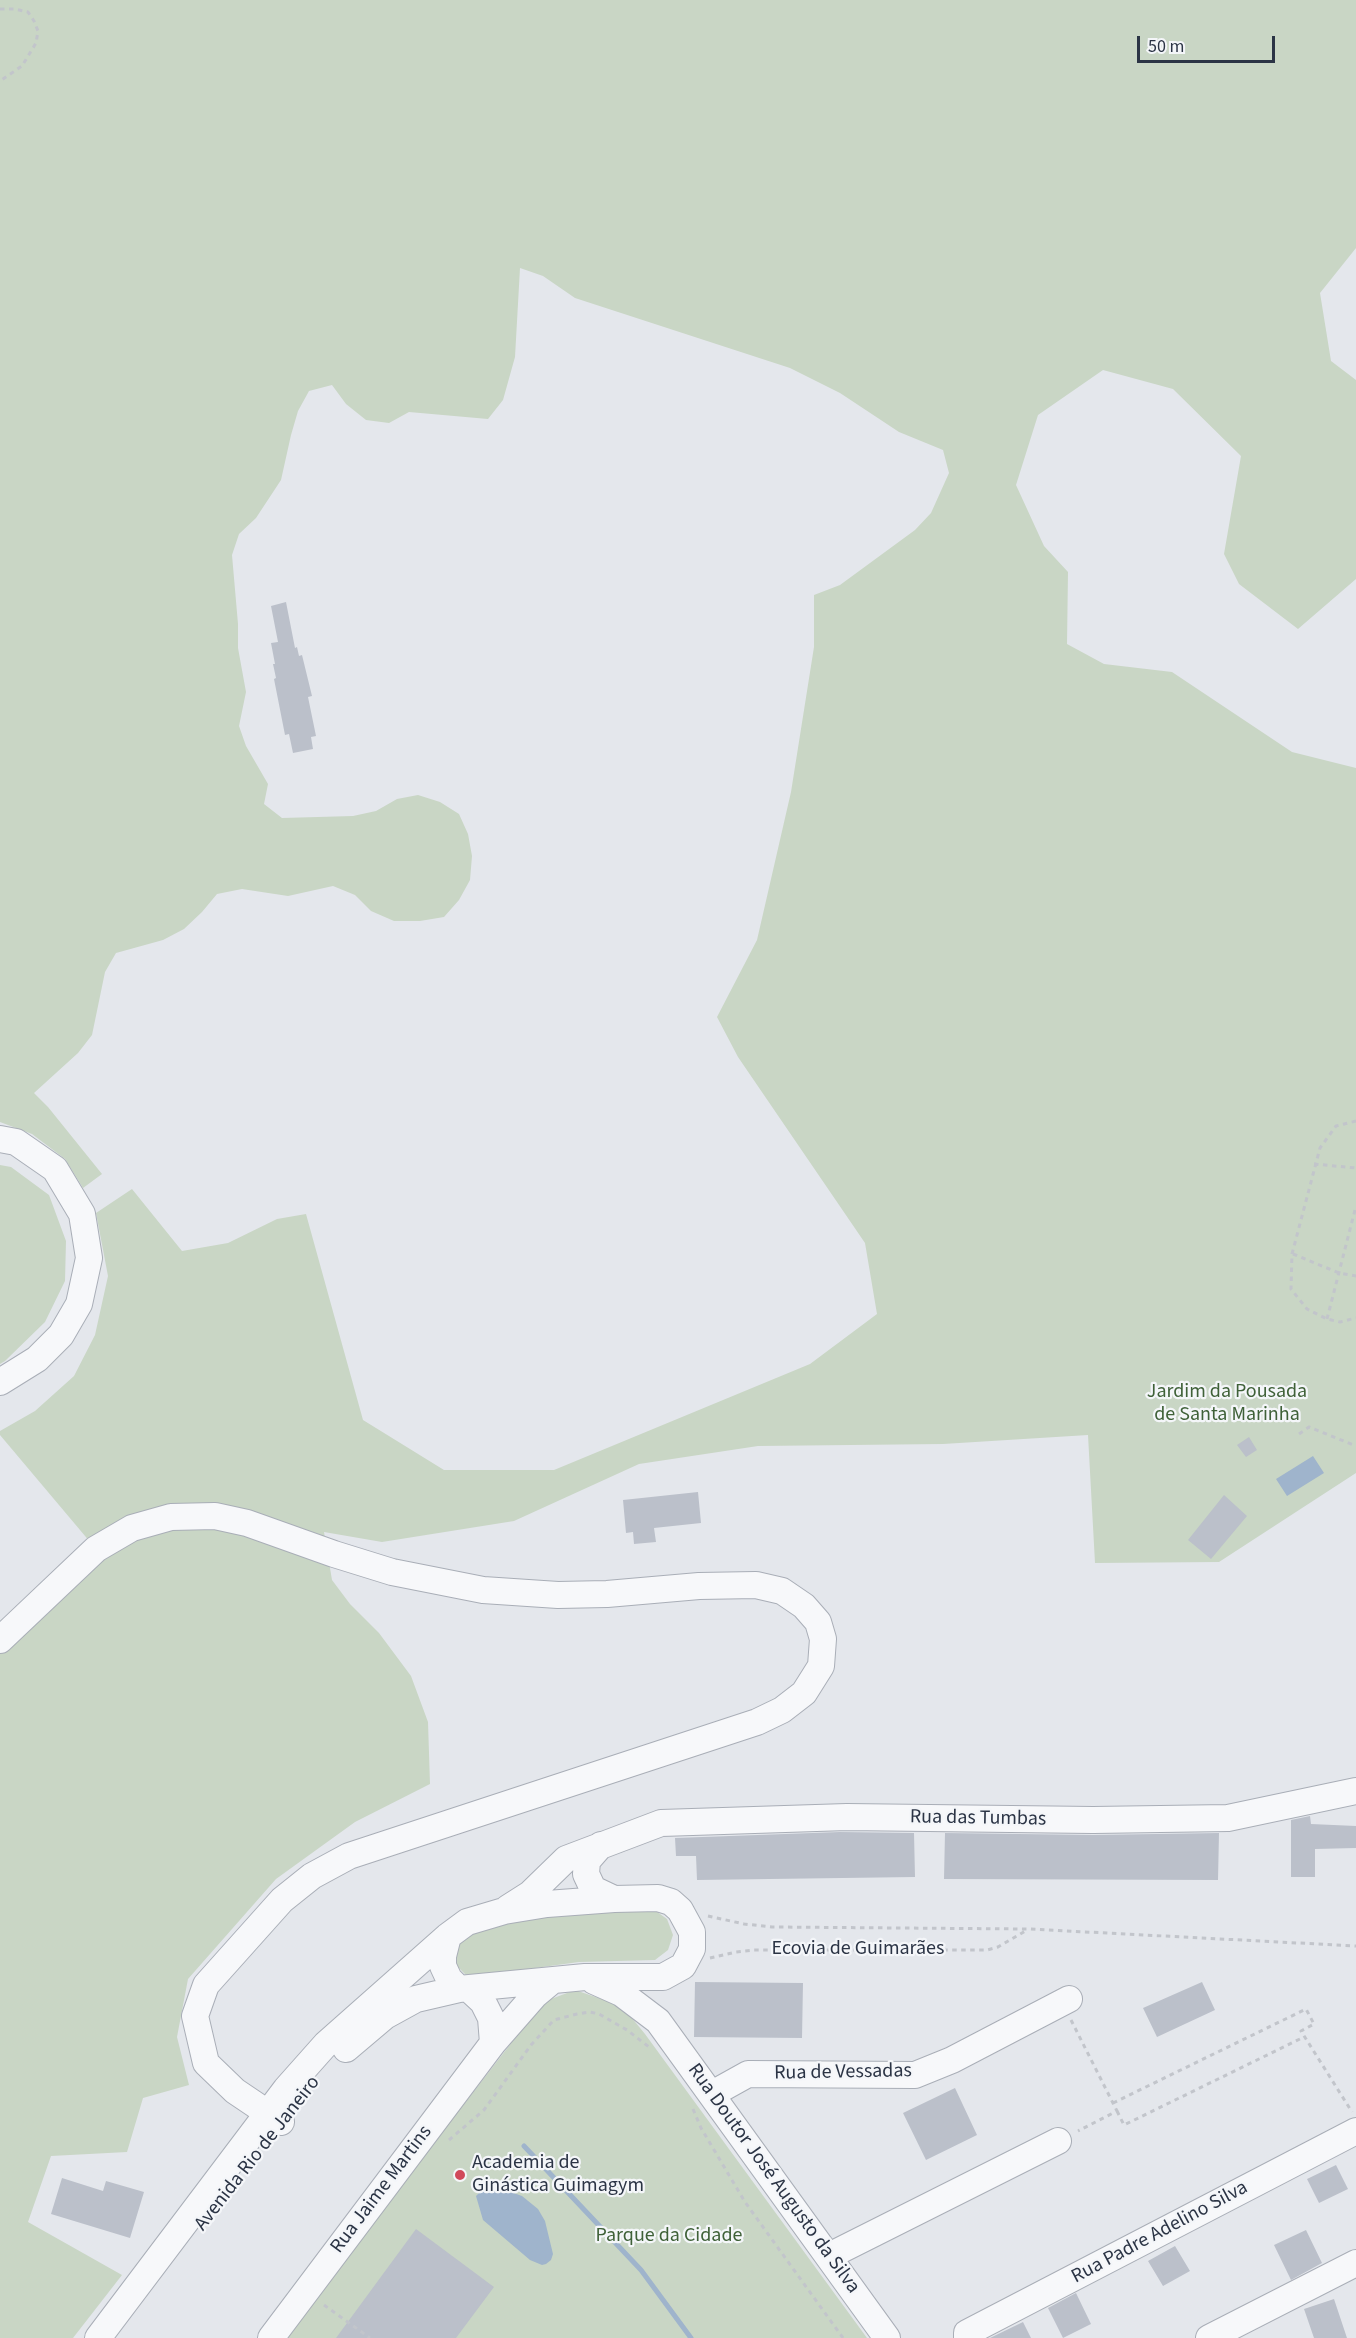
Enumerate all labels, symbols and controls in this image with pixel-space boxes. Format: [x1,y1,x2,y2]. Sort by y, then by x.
scale bar [1140,24,1278,62]
text: 50 m [1148,34,1184,59]
park label: Jardim da Pousada de Santa Marinha [1147,1381,1307,1428]
street label: Rua das Tumbas [910,1806,1046,1832]
street label: Ecovia de Guimarães [772,1938,944,1962]
street label: Rua Doutor José Augusto da Silva [682,2059,864,2299]
street label: Rua de Vessadas [774,2060,912,2086]
street label: Avenida Rio de Janeiro [190,2072,326,2236]
street label: Rua Jaime Martins [326,2121,438,2259]
place label: Academia de Ginástica Guimagym [472,2152,644,2199]
marker: Academia de Ginástica Guimagym [453,2168,467,2182]
street label: Rua Padre Adelino Silva [1068,2176,1252,2290]
park label: Parque da Cidade [596,2225,742,2249]

